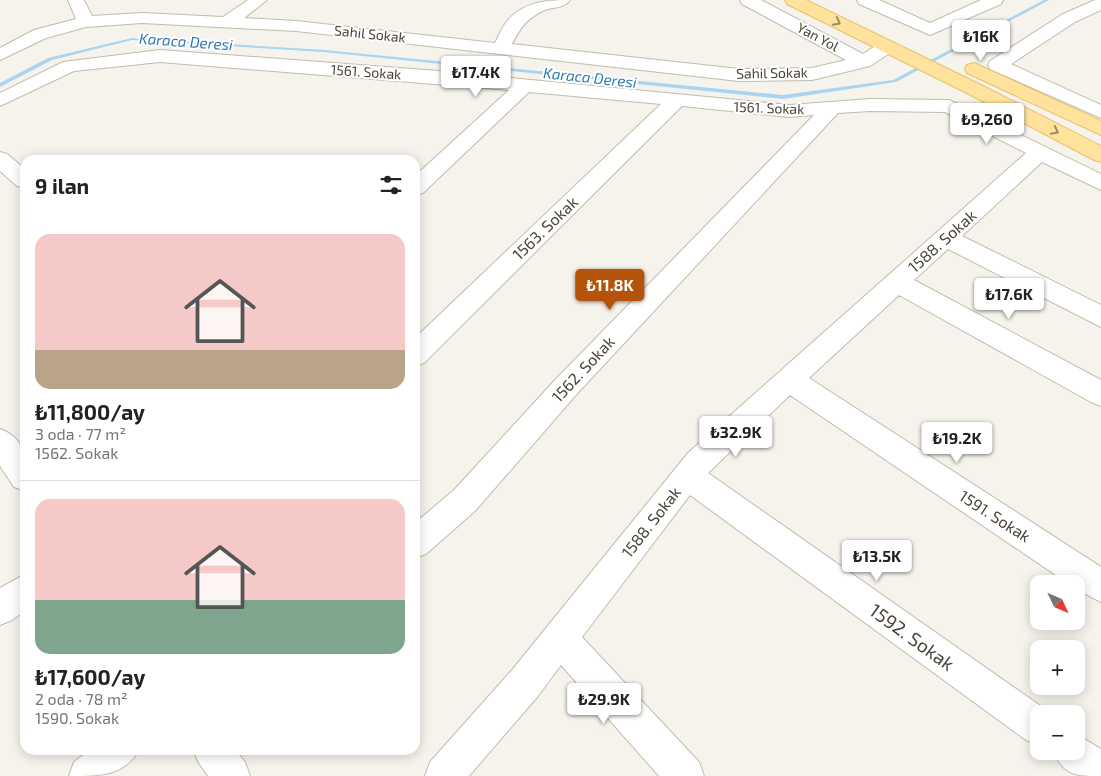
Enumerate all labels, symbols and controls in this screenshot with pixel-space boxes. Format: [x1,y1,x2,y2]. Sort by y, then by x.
one-way arrow [832,16,841,26]
street label: Yan Yol [794,19,843,55]
pin: ₺16K [951,20,1011,62]
street label: Sahil Sokak [333,21,407,46]
text: ₺16K [963,26,999,45]
water label: Karaca Deresi [139,29,234,53]
pin: ₺17.4K [435,56,517,98]
street label: 1561. Sokak [330,61,402,82]
text: ₺17.4K [452,62,500,81]
water label: Karaca Deresi [542,63,638,91]
street label: Sahil Sokak [736,63,808,82]
street label: 1561. Sokak [733,98,805,117]
pin: ₺9,260 [946,102,1028,145]
text: ₺9,260 [961,109,1013,128]
one-way arrow [1050,125,1059,135]
icon: filters [377,171,405,199]
text: 9 ilan [35,173,89,198]
street label: 1563. Sokak [508,192,581,263]
street label: 1588. Sokak [904,205,980,276]
icon: home [175,266,265,356]
pin: ₺11.8K [569,268,651,311]
text: ₺11.8K [586,275,634,294]
pin: ₺17.6K [968,278,1050,320]
text: ₺17.6K [985,284,1033,303]
street label: 1562. Sokak [547,332,618,406]
text: ₺11,800/ay [35,399,145,424]
pin: ₺32.9K [695,416,777,458]
text: ₺32.9K [710,422,762,441]
pin: ₺19.2K [916,422,998,464]
text: 3 oda · 77 m² [35,424,126,443]
text: ₺19.2K [932,428,982,447]
text: 1562. Sokak [35,443,118,462]
street label: 1588. Sokak [617,482,684,561]
street label: 1591. Sokak [956,486,1034,546]
icon: home [175,532,265,622]
pin: ₺13.5K [836,540,918,582]
text: ₺13.5K [853,546,901,565]
north arrow [1030,575,1085,630]
map controls [1030,575,1085,760]
street label: 1592. Sokak [865,598,959,675]
button: + [1030,640,1085,695]
text: ₺17,600/ay [35,664,145,689]
pin: ₺29.9K [563,682,645,725]
text: 2 oda · 78 m² [35,689,128,708]
text: ₺29.9K [578,689,630,708]
button: − [1030,705,1085,760]
text: 1590. Sokak [35,708,119,727]

